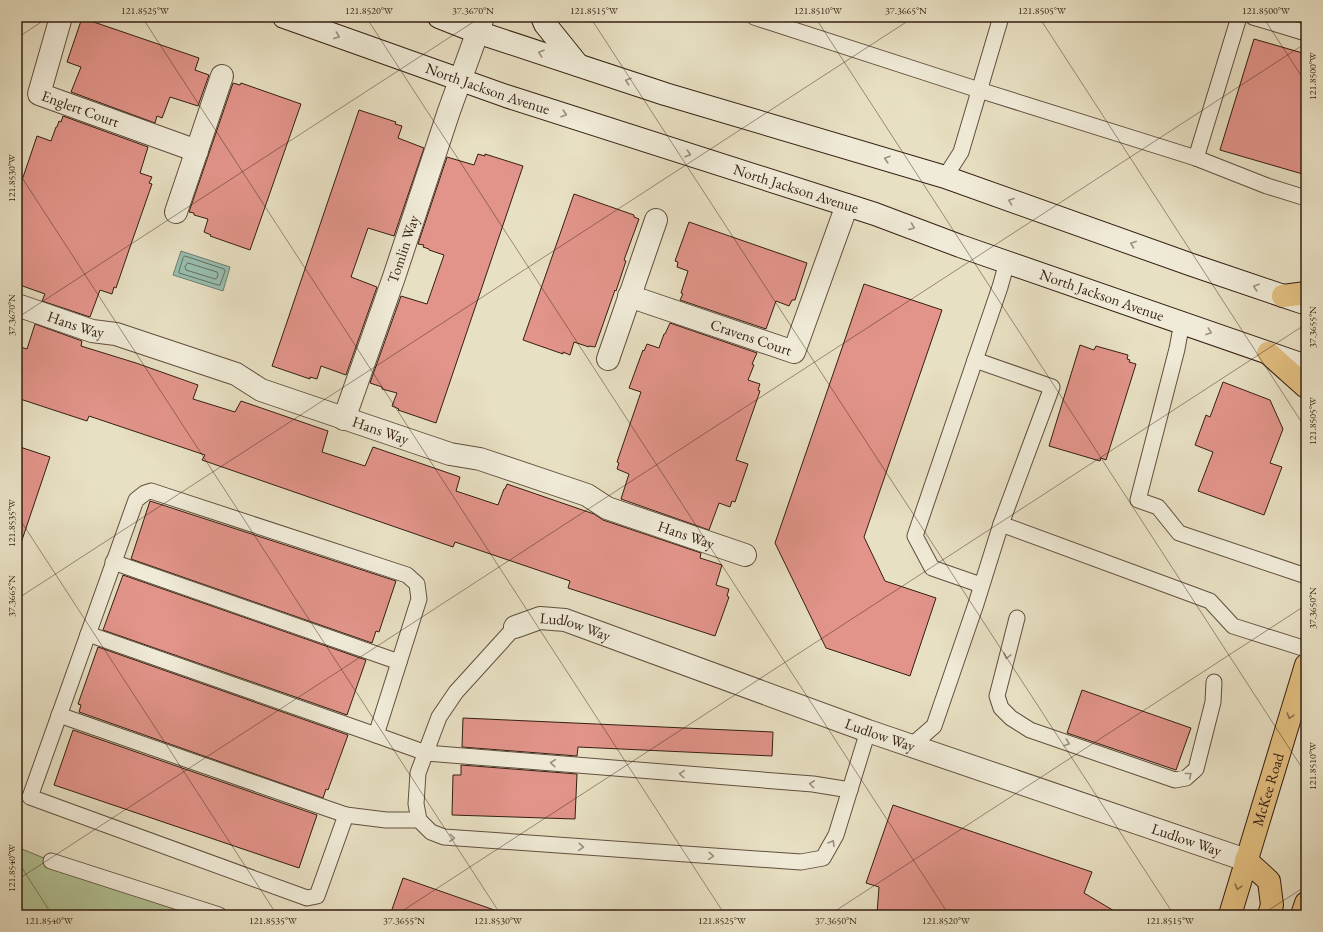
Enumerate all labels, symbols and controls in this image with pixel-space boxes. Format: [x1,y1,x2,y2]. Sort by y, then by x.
text: 121.8525°W [121,4,170,17]
text: 121.8520°W [345,4,394,17]
text: 37.3670°N [452,4,494,17]
text: 121.8515°W [570,4,619,17]
text: 121.8510°W [794,4,843,17]
text: 37.3665°N [885,4,927,17]
text: 121.8505°W [1018,4,1067,17]
text: 121.8500°W [1242,4,1291,17]
one-way arrow [333,31,340,39]
one-way arrow [537,49,544,57]
text: 121.8500°W [1306,51,1319,100]
street label: North Jackson Avenue [423,58,553,118]
one-way arrow [625,78,632,86]
street label: Englert Court [39,86,122,131]
one-way arrow [560,109,567,118]
one-way arrow [684,149,691,158]
text: 121.8530°W [5,153,18,202]
one-way arrow [884,156,891,164]
street label: North Jackson Avenue [731,159,861,217]
one-way arrow [1007,197,1014,205]
street label: Tomlin Way [383,212,423,285]
one-way arrow [908,223,915,231]
one-way arrow [1130,241,1137,249]
street label: North Jackson Avenue [1037,264,1167,325]
one-way arrow [1252,283,1259,292]
text: 37.3670°N [5,294,18,336]
street label: Hans Way [45,306,106,341]
text: 37.3655°N [1306,306,1319,348]
street label: Cravens Court [708,314,795,360]
one-way arrow [1205,327,1212,335]
text: 121.8505°W [1306,396,1319,445]
street label: Hans Way [350,412,412,449]
text: 121.8535°W [5,498,18,547]
street label: Hans Way [655,516,717,553]
text: 37.3665°N [5,575,18,617]
text: 37.3650°N [1306,587,1319,629]
street label: Ludlow Way [539,608,614,645]
one-way arrow [1003,652,1012,659]
one-way arrow [1287,712,1295,719]
street label: Ludlow Way [842,713,918,756]
one-way arrow [1063,738,1070,747]
text: 121.8510°W [1306,741,1319,790]
street label: McKee Road [1248,750,1288,828]
one-way arrow [550,759,556,768]
one-way arrow [679,769,685,778]
one-way arrow [1184,772,1191,779]
one-way arrow [809,780,815,789]
street label: Ludlow Way [1149,818,1225,860]
one-way arrow [449,833,455,842]
one-way arrow [827,840,834,847]
text: 121.8540°W [5,843,18,892]
one-way arrow [578,843,584,852]
one-way arrow [708,852,714,861]
one-way arrow [1234,884,1243,891]
text: 121.8540°W [25,914,74,927]
text: 121.8535°W [249,914,298,927]
text: 37.3655°N [383,914,425,927]
text: 121.8530°W [474,914,523,927]
text: 121.8525°W [698,914,747,927]
text: 37.3650°N [815,914,857,927]
text: 121.8520°W [922,914,971,927]
text: 121.8515°W [1146,914,1195,927]

